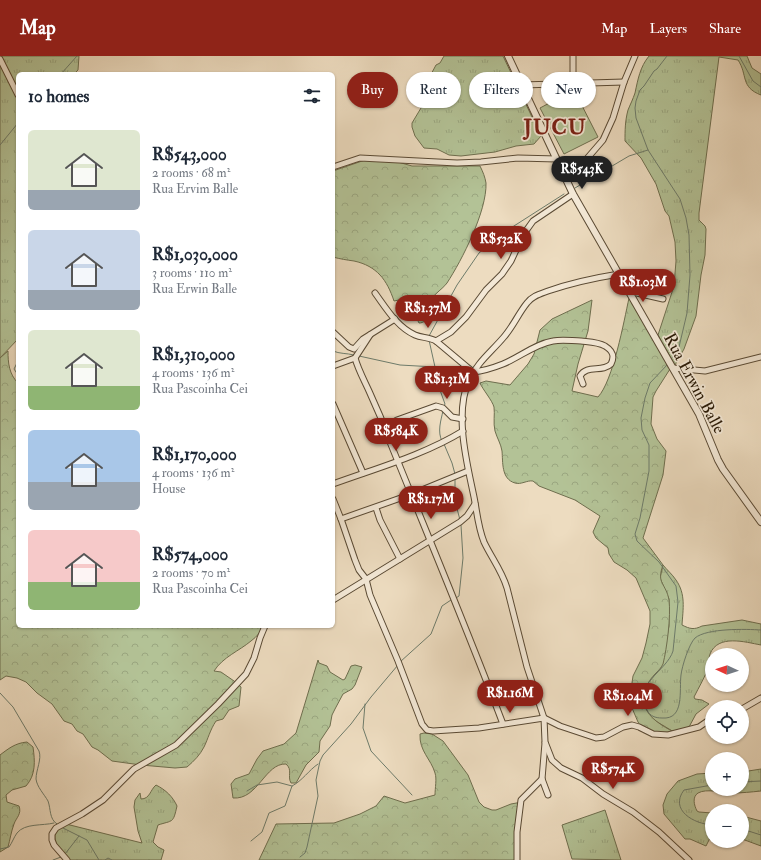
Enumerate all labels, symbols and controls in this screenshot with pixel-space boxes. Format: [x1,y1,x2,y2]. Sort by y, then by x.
text: Map [20,16,56,40]
text: Map [601,20,627,37]
text: Layers [649,20,687,37]
text: Share [709,20,741,37]
chip: Buy [347,72,398,108]
chip: Rent [406,72,461,108]
chip: Filters [469,72,533,108]
chip: New [541,72,596,108]
icon: filters [301,85,323,107]
text: 10 homes [28,86,89,107]
district label: JUCU [522,114,587,141]
text: R$543,000 [152,144,227,165]
icon: home [60,146,108,194]
pin: R$543K [549,156,615,190]
text: R$543K [560,161,604,177]
text: 2 rooms · 68 m² [152,165,230,181]
text: Rua Ervim Balle [152,181,238,197]
pin: R$532K [468,226,534,260]
text: R$532K [479,231,523,247]
text: R$1,030,000 [152,244,238,265]
icon: home [60,246,108,294]
text: 3 rooms · 110 m² [152,265,232,281]
pin: R$1.03M [606,269,680,303]
text: R$1.03M [619,274,667,290]
text: Rua Erwin Balle [152,281,237,297]
pin: R$1.37M [391,295,465,329]
text: R$1.37M [404,300,452,316]
street label: Rua Erwin Balle [659,329,730,437]
text: R$1,310,000 [152,344,235,365]
icon: home [60,346,108,394]
text: 4 rooms · 136 m² [152,365,234,381]
pin: R$1.31M [410,366,484,400]
text: R$1.31M [424,371,470,387]
text: Rua Pascoinha Cei [152,381,248,397]
pin: R$584K [363,418,429,452]
text: R$584K [374,423,418,439]
text: R$1,170,000 [152,444,237,465]
icon: home [60,446,108,494]
text: 4 rooms · 136 m² [152,465,234,481]
text: House [152,481,185,497]
pin: R$1.17M [394,486,468,520]
text: R$1.17M [407,491,455,507]
text: R$574,000 [152,544,228,565]
icon: home [60,546,108,594]
text: 2 rooms · 70 m² [152,565,230,581]
text: Rua Pascoinha Cei [152,581,248,597]
north arrow [705,648,749,692]
map controls [705,648,749,848]
pin: R$1.16M [473,680,547,714]
pin: R$1.04M [591,683,665,717]
text: R$1.16M [486,685,534,701]
text: R$1.04M [603,688,653,704]
button: locate [705,700,749,744]
button: + [705,752,749,796]
pin: R$574K [580,756,646,790]
text: R$574K [591,761,635,777]
button: − [705,804,749,848]

